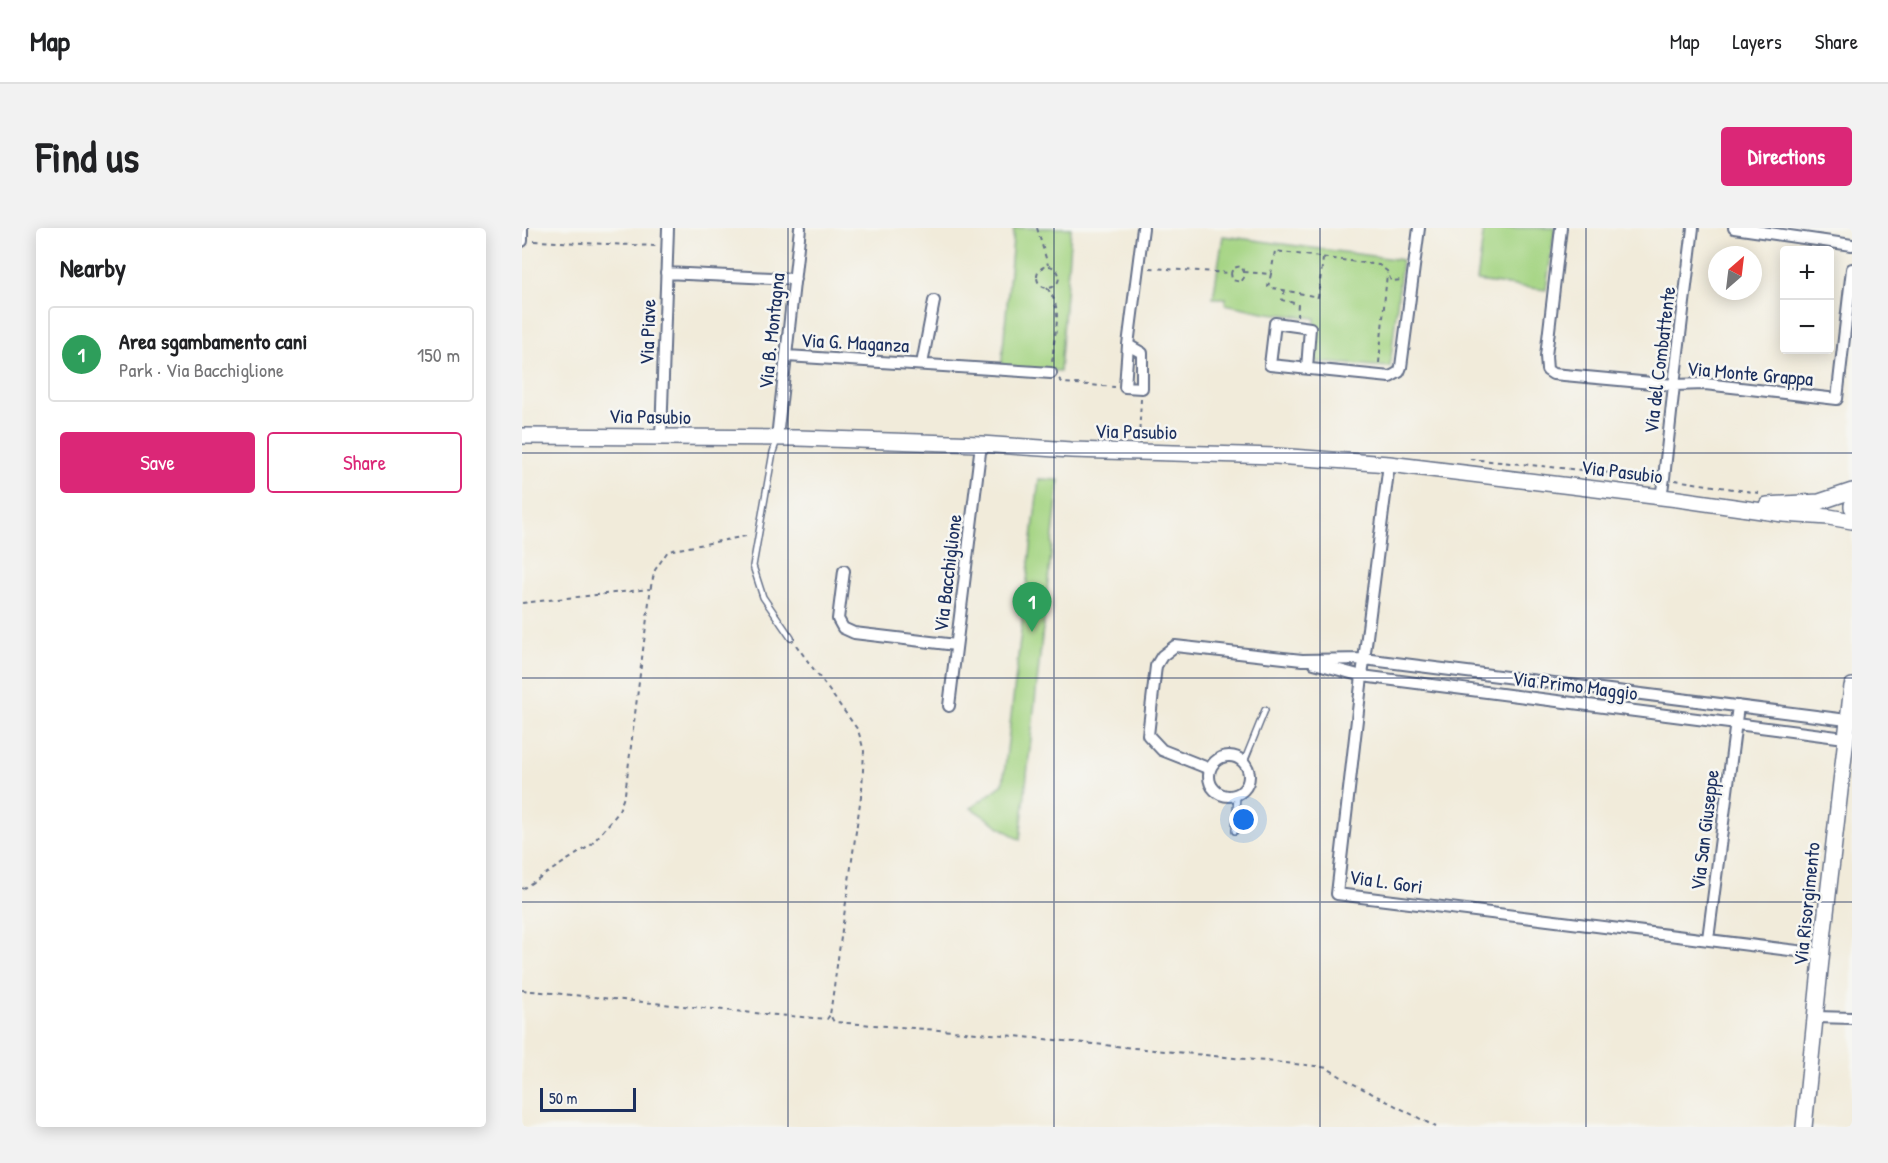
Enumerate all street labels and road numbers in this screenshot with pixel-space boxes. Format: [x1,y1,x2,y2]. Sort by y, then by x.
street label: Via B. Montagna [751,271,791,390]
street label: Via del Combattente [1637,285,1681,435]
street label: Via Piave [632,298,662,365]
street label: Via G. Maganza [800,326,910,358]
street label: Via Monte Grappa [1686,354,1814,392]
street label: Via Pasubio [609,402,691,430]
street label: Via Pasubio [1095,417,1177,445]
street label: Via Pasubio [1580,453,1664,489]
street label: Via Bacchiglione [926,513,968,633]
street label: Via Primo Maggio [1511,664,1639,706]
street label: Via San Giuseppe [1683,768,1725,892]
street label: Via Risorgimento [1786,841,1826,967]
street label: Via L. Gori [1347,862,1425,900]

